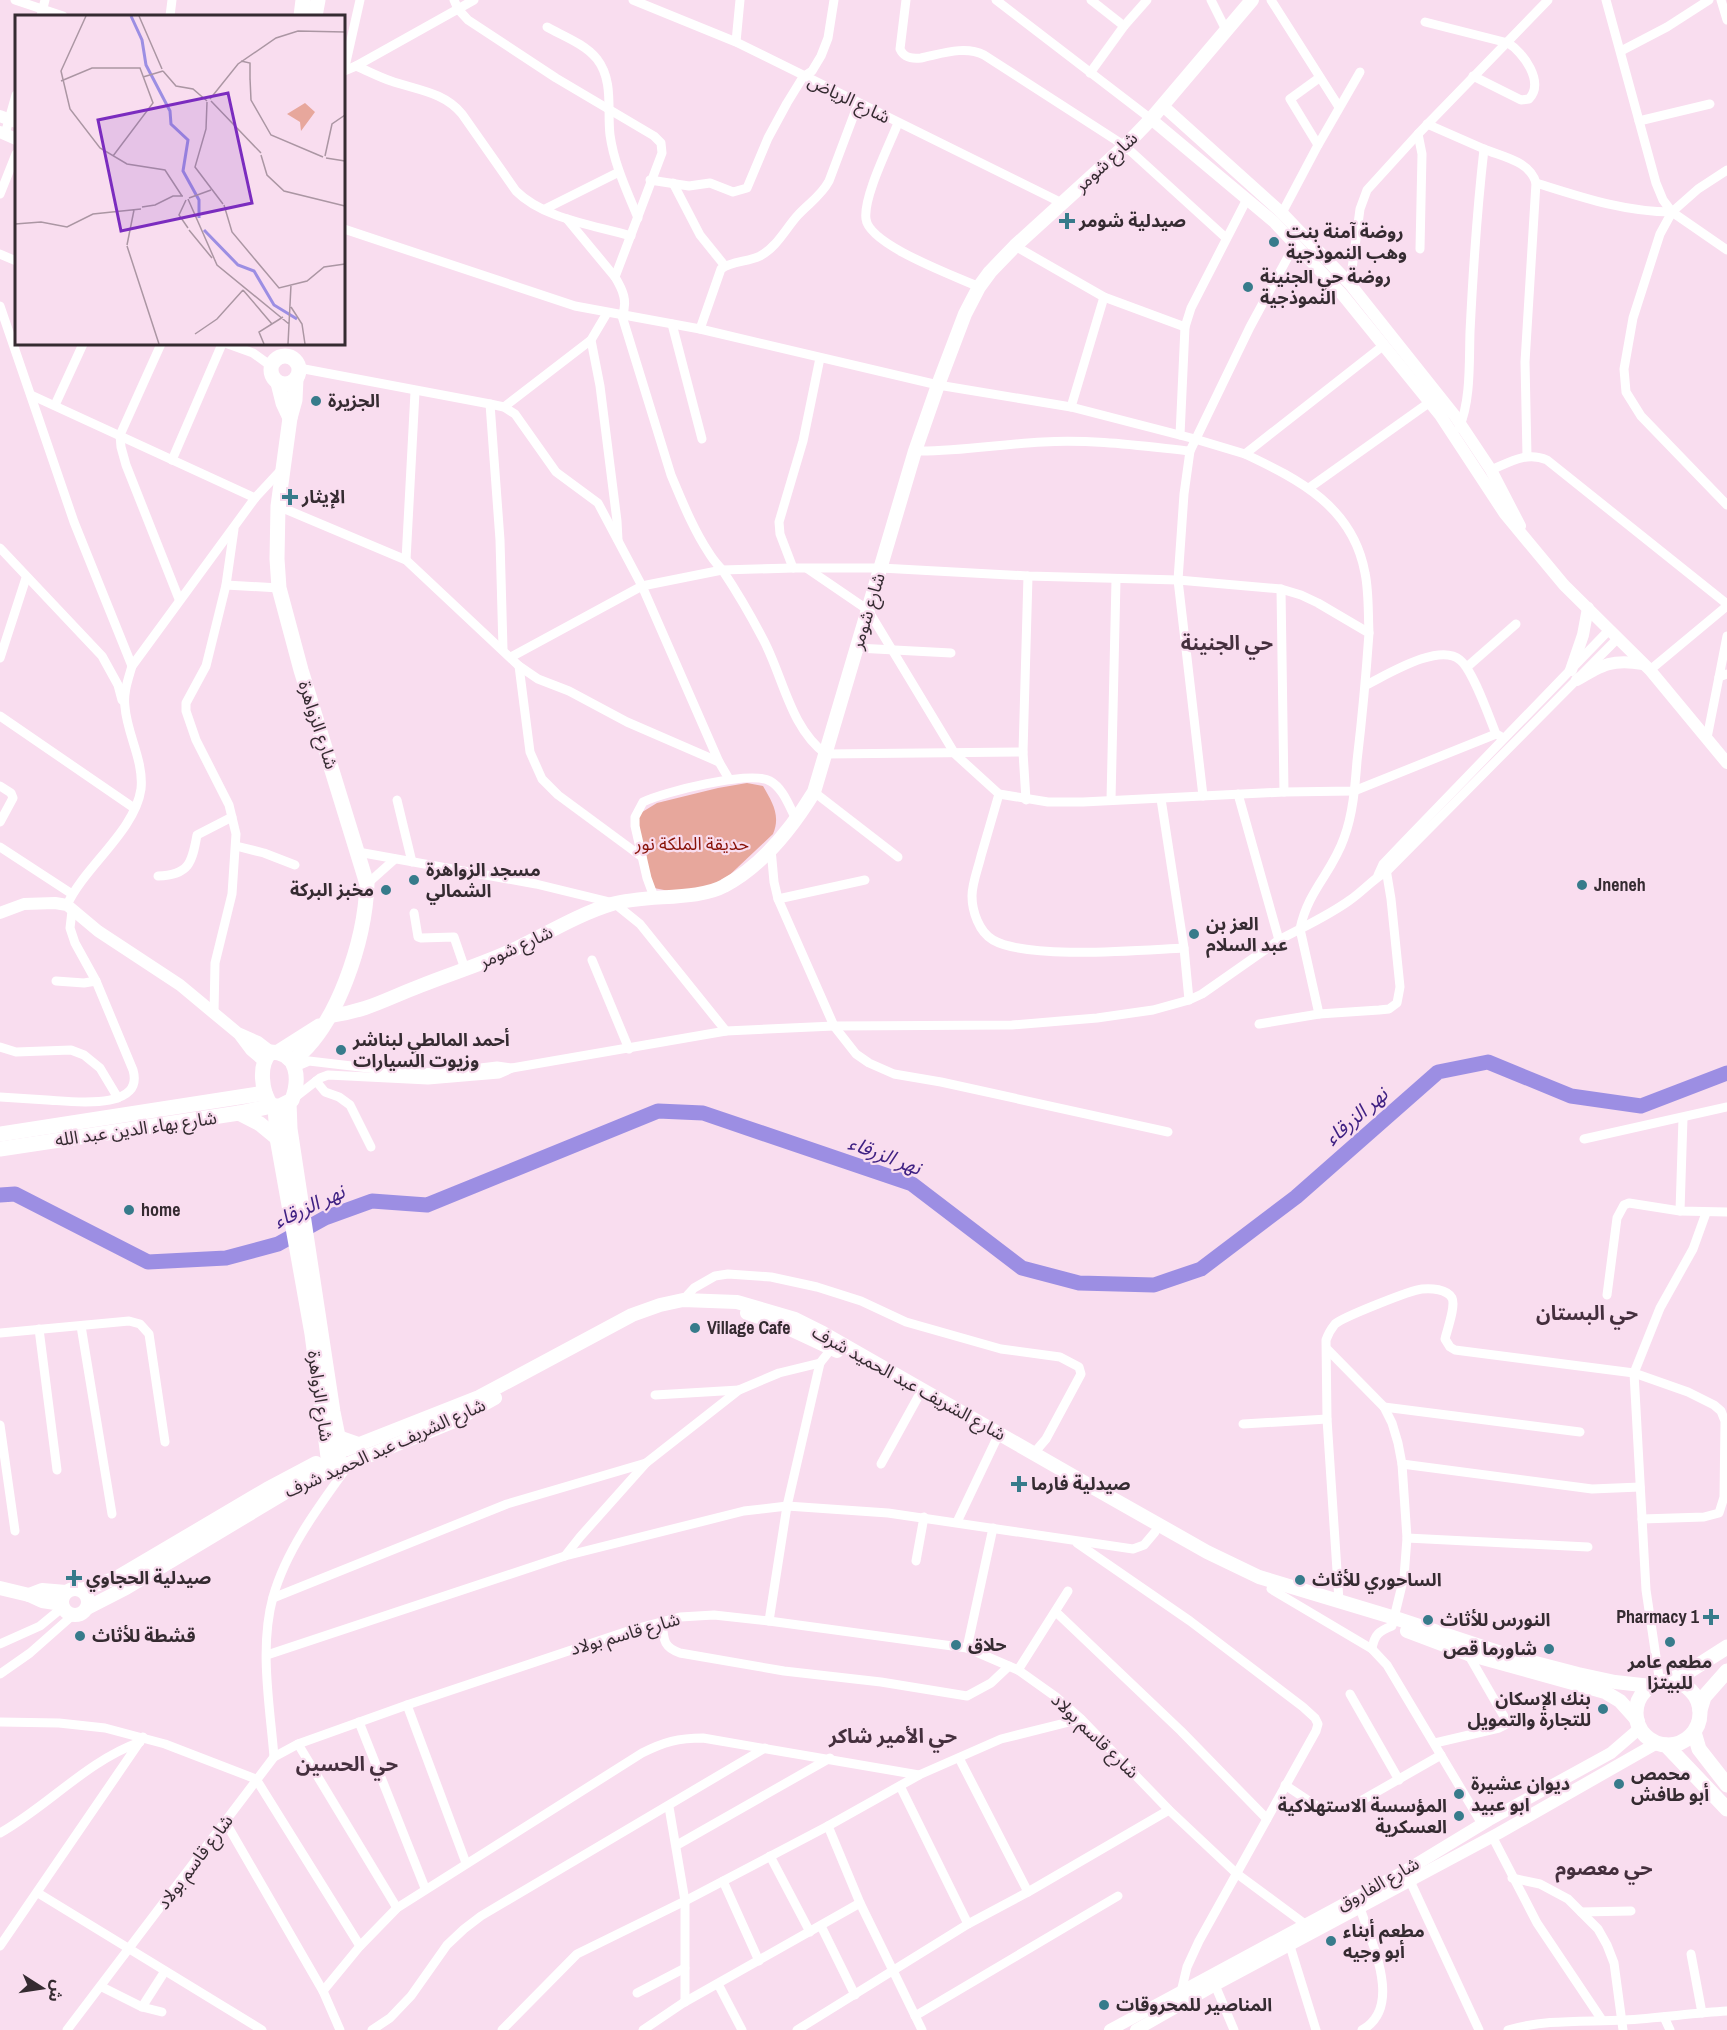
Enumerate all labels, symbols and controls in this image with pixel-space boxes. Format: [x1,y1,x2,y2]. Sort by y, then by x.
inset map [15,15,345,345]
street label: شارع الرياض [803,68,895,131]
street label: شارع شومر [1068,126,1144,200]
place label: صيدلية شومر [1078,208,1186,233]
marker: صيدلية شومر [1060,214,1074,228]
place label: روضة آمنة بنت وهب النموذجية [1286,219,1407,265]
marker: روضة آمنة بنت وهب النموذجية [1267,235,1281,249]
place label: روضة حي الجنينة النموذجية [1260,264,1391,310]
marker: روضة حي الجنينة النموذجية [1241,280,1255,294]
place label: الجزيرة [328,388,380,413]
marker: الجزيرة [309,394,323,408]
place label: الإيثار [301,484,345,509]
marker: الإيثار [283,490,297,504]
street label: شارع شومر [844,570,893,654]
district label: حي الجنينة [1181,629,1274,660]
street label: شارع الزواهرة [291,677,345,773]
park label: حديقة الملكة نور [634,831,749,856]
place label: مسجد الزواهرة الشمالي [426,857,541,905]
place label: Jneneh [1594,872,1646,897]
marker: مسجد الزواهرة الشمالي [407,873,421,887]
place label: مخبز البركة [290,877,374,902]
marker: Jneneh [1575,878,1589,892]
marker: مخبز البركة [379,883,393,897]
place label: العز بن عبد السلام [1206,911,1288,958]
street label: شارع شومر [474,919,557,976]
marker: العز بن عبد السلام [1187,927,1201,941]
place label: أحمد المالطي لبناشر وزيوت السيارات [352,1027,510,1073]
marker: أحمد المالطي لبناشر وزيوت السيارات [334,1043,348,1057]
water label: نهر الزرقاء [1318,1080,1394,1151]
street label: شارع بهاء الدين عبد الله [53,1105,219,1154]
water label: نهر الزرقاء [845,1128,927,1181]
water label: نهر الزرقاء [269,1177,350,1234]
place label: home [141,1197,180,1222]
marker: home [122,1203,136,1217]
district label: حي البستان [1536,1299,1638,1330]
place label: Village Cafe [707,1315,790,1340]
street label: شارع الشريف عبد الحميد شرف [807,1319,1011,1448]
marker: Village Cafe [688,1321,702,1335]
street label: شارع الزواهرة [300,1349,339,1443]
street label: شارع الشريف عبد الحميد شرف [280,1392,490,1505]
place label: صيدلية فارما [1031,1471,1131,1496]
marker: صيدلية فارما [1012,1477,1026,1491]
place label: صيدلية الحجاوي [86,1565,211,1592]
place label: الساحوري للأثاث [1312,1567,1442,1594]
marker: صيدلية الحجاوي [67,1571,81,1585]
marker: الساحوري للأثاث [1293,1573,1307,1587]
place label: Pharmacy 1 [1616,1604,1700,1629]
street label: شارع قاسم بولاد [567,1606,683,1663]
place label: النورس للأثاث [1440,1607,1550,1632]
marker: Pharmacy 1 [1704,1610,1718,1624]
marker: النورس للأثاث [1421,1613,1435,1627]
place label: قشطة للأثاث [92,1623,195,1648]
marker: قشطة للأثاث [73,1629,87,1643]
place label: حلاق [968,1632,1007,1657]
marker: مطعم عامر للبيتزا [1663,1635,1677,1649]
place label: شاورما قص [1443,1636,1537,1661]
marker: حلاق [949,1638,963,1652]
marker: شاورما قص [1542,1642,1556,1656]
place label: مطعم عامر للبيتزا [1627,1649,1712,1695]
place label: بنك الإسكان للتجارة والتمويل [1467,1686,1591,1732]
street label: شارع قاسم بولاد [1045,1687,1145,1785]
marker: بنك الإسكان للتجارة والتمويل [1596,1702,1610,1716]
district label: حي الأمير شاكر [828,1722,957,1753]
district label: حي الحسين [296,1750,399,1781]
place label: محمص أبو طافش [1631,1761,1709,1807]
place label: ديوان عشيرة ابو عبيد [1471,1771,1570,1817]
marker: محمص أبو طافش [1612,1777,1626,1791]
marker: ديوان عشيرة ابو عبيد [1452,1787,1466,1801]
place label: المؤسسة الاستهلاكية العسكرية [1278,1793,1447,1839]
street label: شارع قاسم بولاد [151,1809,240,1916]
marker: المؤسسة الاستهلاكية العسكرية [1452,1809,1466,1823]
street label: شارع الفاروق [1332,1851,1425,1918]
district label: حي معصوم [1555,1854,1653,1885]
place label: مطعم أبناء أبو وجيه [1343,1918,1425,1964]
marker: مطعم أبناء أبو وجيه [1324,1934,1338,1948]
north arrow [12,1958,72,2018]
text: ش [44,1978,70,2004]
place label: المناصير للمحروقات [1116,1992,1272,2017]
marker: المناصير للمحروقات [1097,1998,1111,2012]

